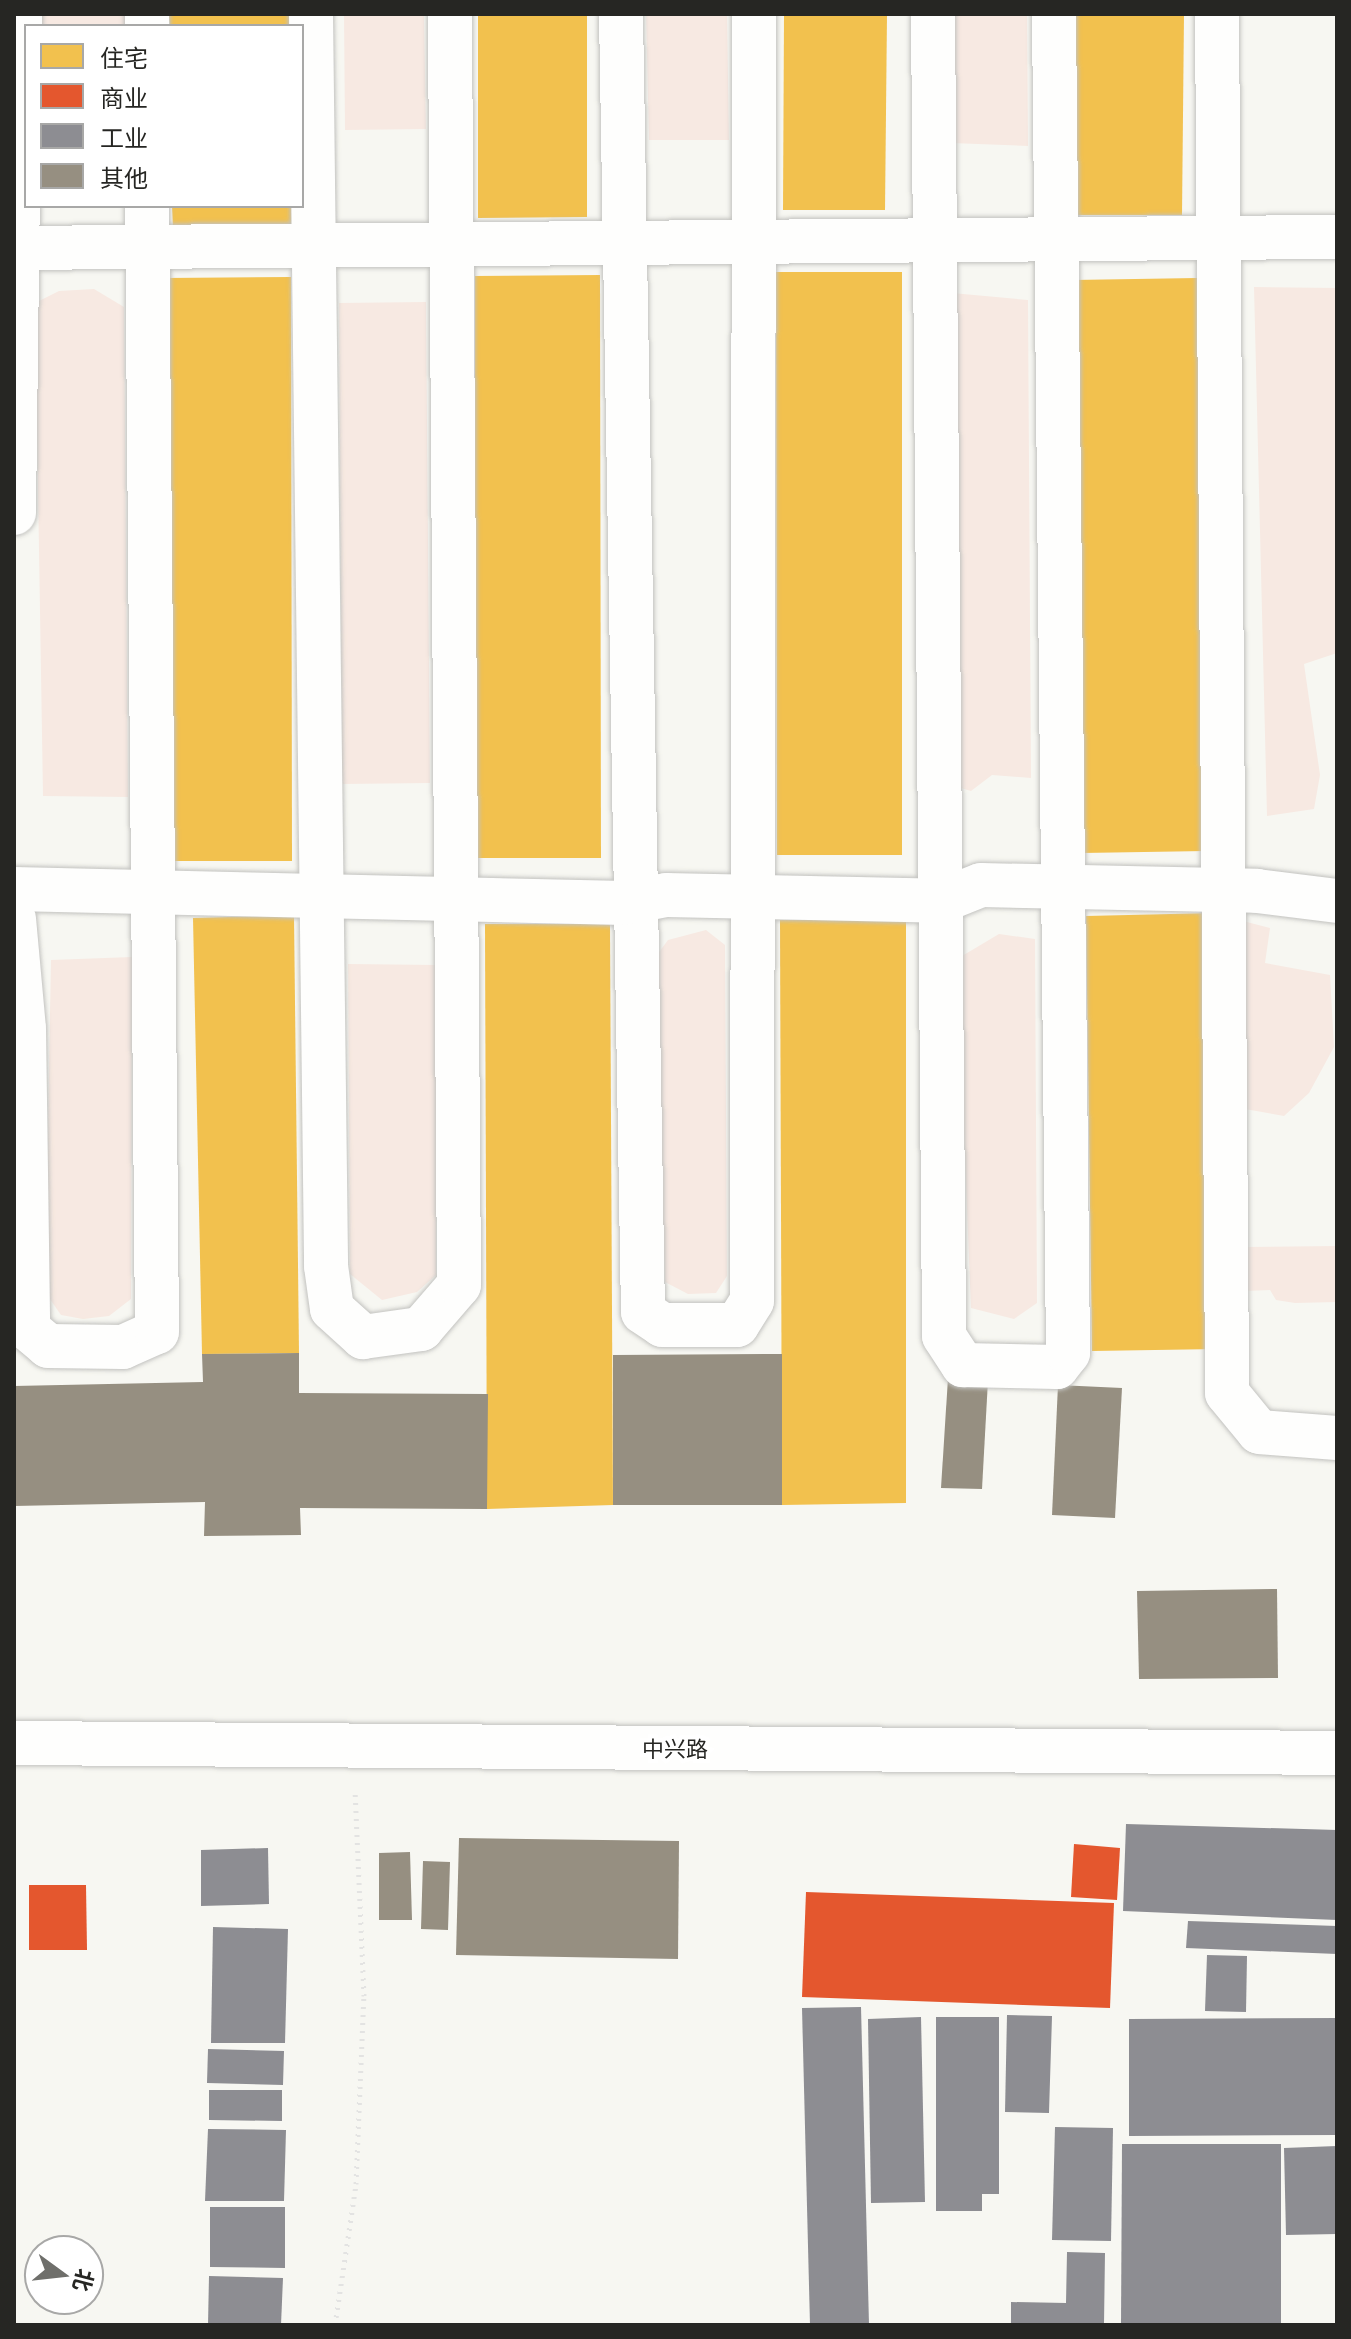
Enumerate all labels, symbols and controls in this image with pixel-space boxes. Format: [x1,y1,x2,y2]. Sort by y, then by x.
legend [24,24,304,208]
text: 住宅 [100,39,148,74]
text: 商业 [100,79,148,114]
text: 工业 [100,119,148,154]
text: 其他 [100,159,148,194]
street label: 中兴路 [642,1735,708,1761]
north arrow [24,2235,104,2315]
text: 北 [67,2266,104,2295]

